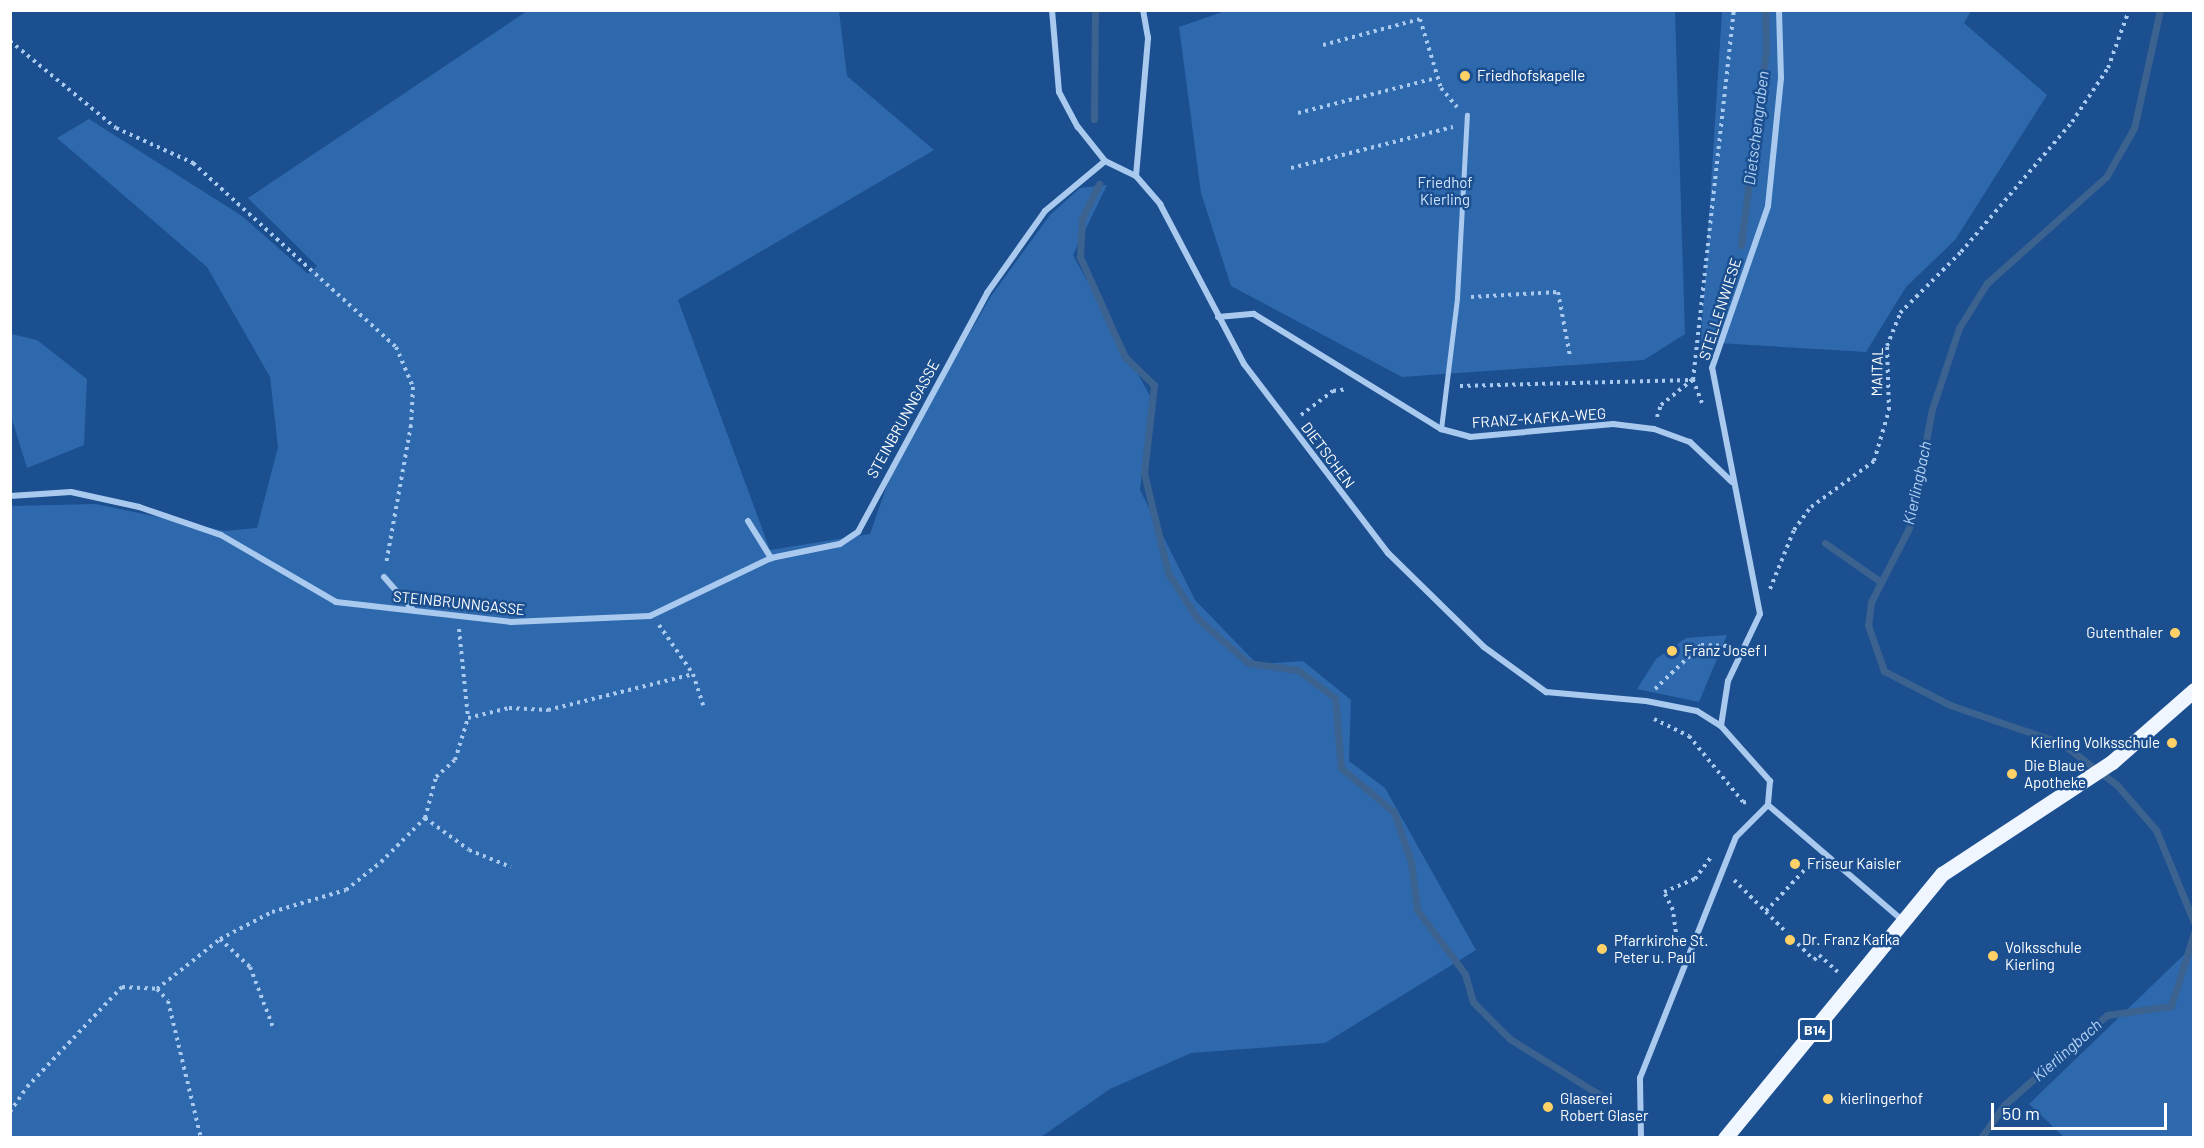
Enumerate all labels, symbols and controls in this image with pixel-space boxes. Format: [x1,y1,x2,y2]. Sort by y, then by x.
place label: Friedhofskapelle [1477,67,1585,85]
marker: Friedhofskapelle [1458,69,1472,83]
water label: Dietschengraben [1739,70,1773,186]
park label: Friedhof Kierling [1417,173,1473,208]
street label: STELLENWIESE [1695,256,1745,362]
street label: MAITAL [1868,347,1886,397]
street label: STEINBRUNNGASSE [863,357,943,481]
street label: FRANZ-KAFKA-WEG [1471,404,1607,432]
street label: DIETSCHEN [1297,419,1359,491]
water label: Kierlingbach [1899,439,1935,527]
street label: STEINBRUNNGASSE [392,587,526,619]
place label: Gutenthaler [2086,624,2163,642]
marker: Gutenthaler [2168,626,2182,640]
place label: Franz Josef I [1684,642,1767,660]
marker: Franz Josef I [1665,644,1679,658]
place label: Kierling Volksschule [2030,734,2160,752]
marker: Kierling Volksschule [2165,736,2179,750]
place label: Die Blaue Apotheke [2024,756,2086,791]
marker: Die Blaue Apotheke [2005,767,2019,781]
place label: Friseur Kaisler [1807,855,1901,873]
marker: Friseur Kaisler [1788,857,1802,871]
place label: Pfarrkirche St. Peter u. Paul [1614,931,1708,966]
place label: Dr. Franz Kafka [1802,931,1900,949]
marker: Dr. Franz Kafka [1783,933,1797,947]
place label: Volksschule Kierling [2005,938,2082,973]
marker: Pfarrkirche St. Peter u. Paul [1595,942,1609,956]
marker: Volksschule Kierling [1986,949,2000,963]
water label: Kierlingbach [2029,1015,2105,1085]
road number: B14 [1797,1019,1833,1041]
place label: Glaserei Robert Glaser [1560,1089,1648,1124]
place label: kierlingerhof [1840,1090,1923,1108]
scale bar [1994,1091,2170,1129]
marker: kierlingerhof [1821,1092,1835,1106]
marker: Glaserei Robert Glaser [1541,1100,1555,1114]
text: 50 m [2002,1102,2040,1124]

